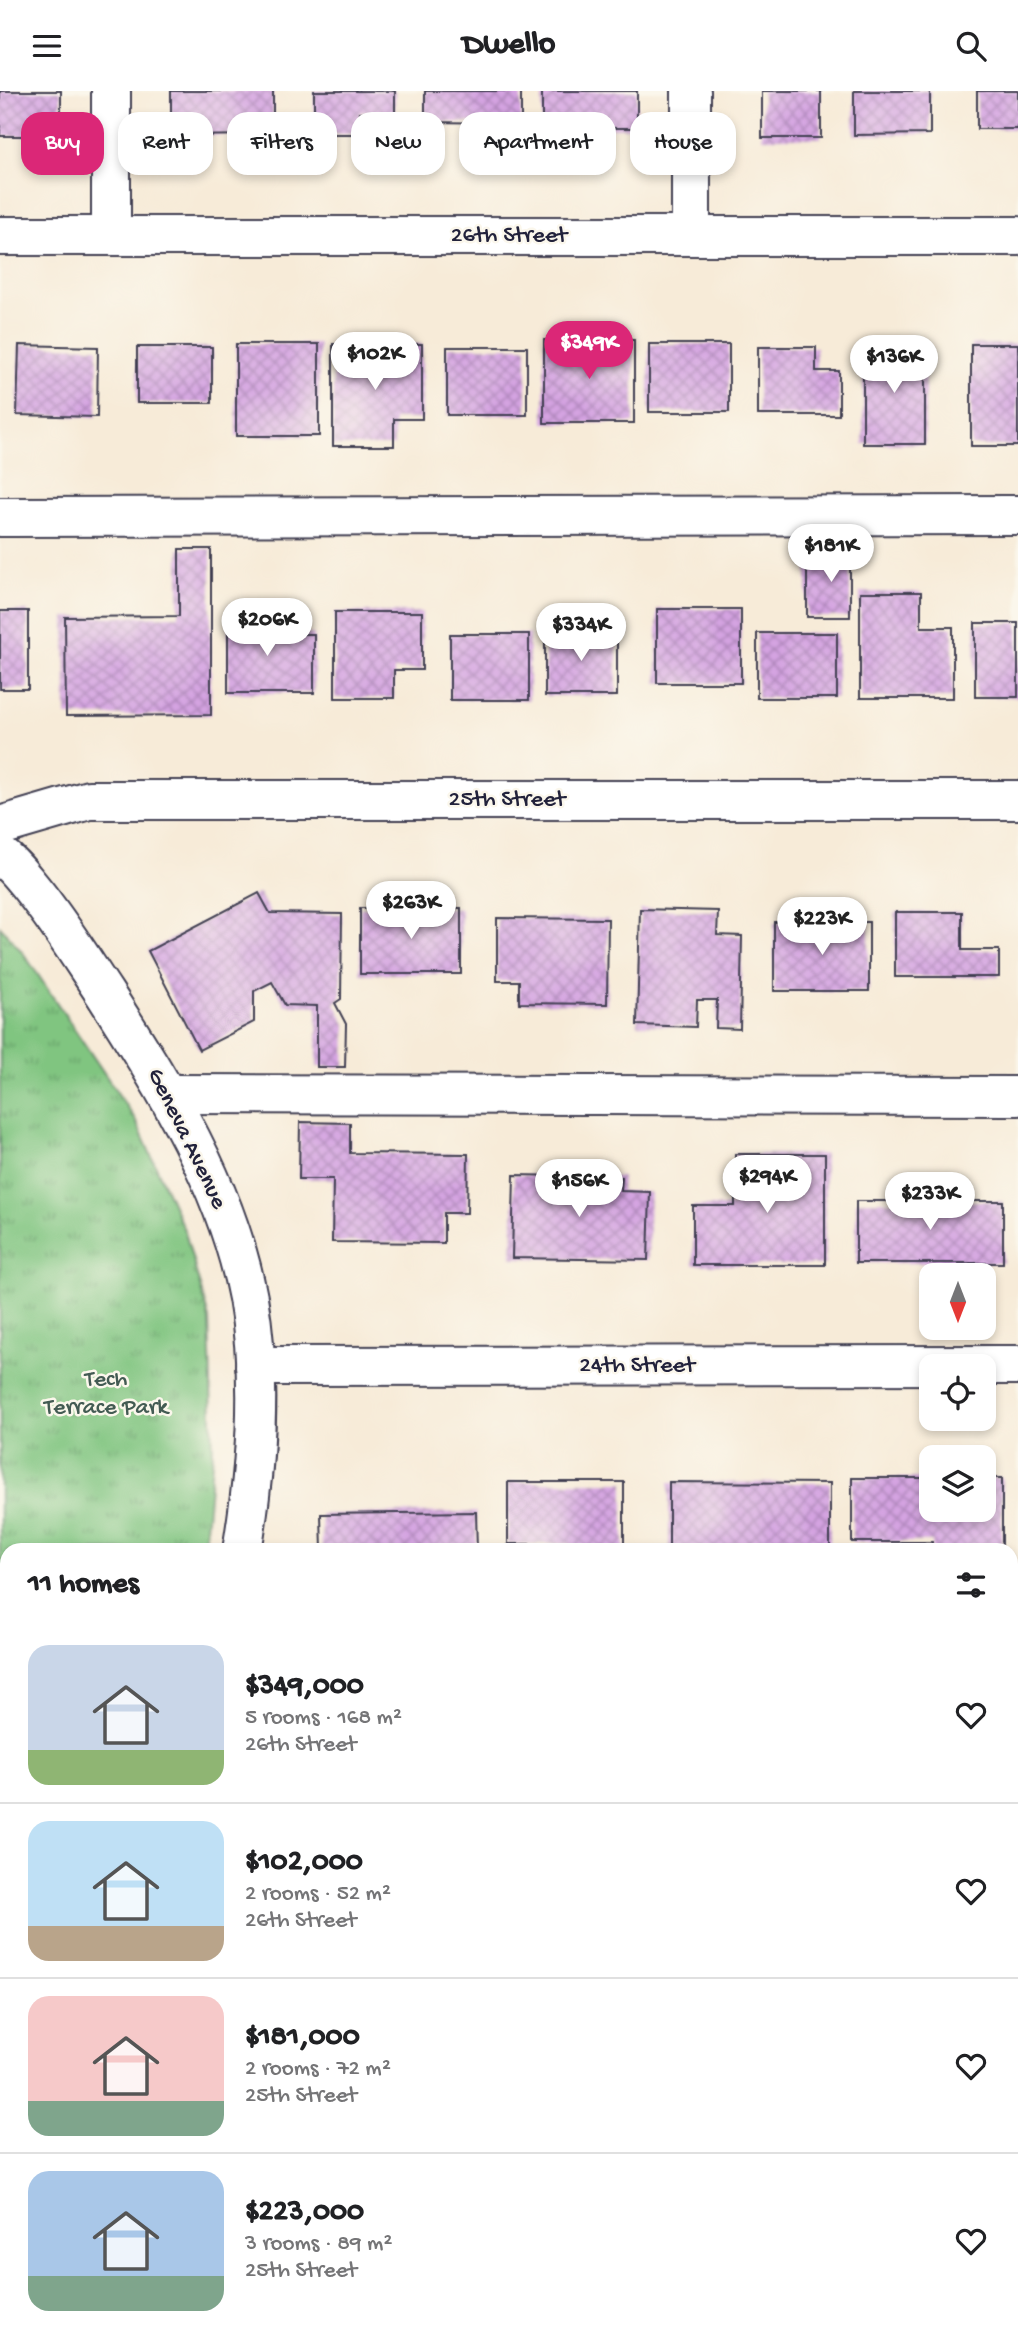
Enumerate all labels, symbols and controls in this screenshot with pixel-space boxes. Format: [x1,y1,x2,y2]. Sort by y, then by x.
icon: menu [28,27,66,65]
text: Dwello [463,27,555,65]
icon: search [952,27,990,65]
chip: Buy [21,112,104,175]
chip: Rent [118,112,213,175]
chip: Filters [227,112,337,175]
chip: New [351,112,445,175]
chip: Apartment [459,112,616,175]
chip: House [630,112,736,175]
street label: 26th Street [451,222,569,251]
pin: $349K [540,321,638,381]
text: $349K [560,330,618,357]
pin: $102K [326,333,424,392]
pin: $136K [845,335,943,395]
text: $102K [347,341,403,368]
text: $136K [866,344,922,371]
pin: $181K [782,525,880,584]
text: $181K [804,533,858,560]
pin: $206K [218,599,316,658]
pin: $334K [532,603,630,663]
text: $206K [238,607,297,634]
text: $334K [552,612,610,639]
street label: 25th Street [449,786,568,815]
pin: $263K [362,881,460,941]
text: $263K [382,890,440,917]
pin: $223K [773,897,871,957]
text: $223K [793,906,851,933]
street label: Geneva Avenue [139,1064,233,1215]
pin: $294K [718,1155,816,1215]
pin: $156K [530,1159,628,1219]
text: $294K [739,1164,795,1191]
text: $156K [551,1168,607,1195]
pin: $233K [881,1173,979,1232]
text: $233K [901,1181,959,1208]
north arrow [919,1263,996,1341]
map controls [919,1263,996,1522]
street label: 24th Street [579,1352,697,1381]
button: locate [919,1354,996,1431]
park label: Tech Terrace Park [42,1366,170,1423]
button: layers [919,1445,996,1522]
icon: filters [952,1566,990,1604]
text: 11 homes [28,1568,139,1603]
text: $349,000 [245,1670,364,1705]
icon: home [84,1673,168,1757]
icon: heart [952,1696,990,1734]
text: 5 rooms · 168 m² [245,1705,402,1732]
text: 26th Street [245,1732,356,1759]
text: $102,000 [245,1846,363,1881]
icon: home [84,1849,168,1933]
icon: heart [952,1872,990,1910]
text: 2 rooms · 52 m² [245,1881,391,1908]
text: 26th Street [245,1908,356,1935]
text: $181,000 [245,2021,360,2056]
icon: home [84,2024,168,2108]
icon: heart [952,2047,990,2085]
text: 2 rooms · 72 m² [245,2056,391,2083]
text: 25th Street [245,2083,357,2110]
text: $223,000 [245,2196,364,2231]
icon: home [84,2199,168,2283]
icon: heart [952,2222,990,2260]
text: 3 rooms · 89 m² [245,2231,392,2258]
text: 25th Street [245,2258,357,2285]

